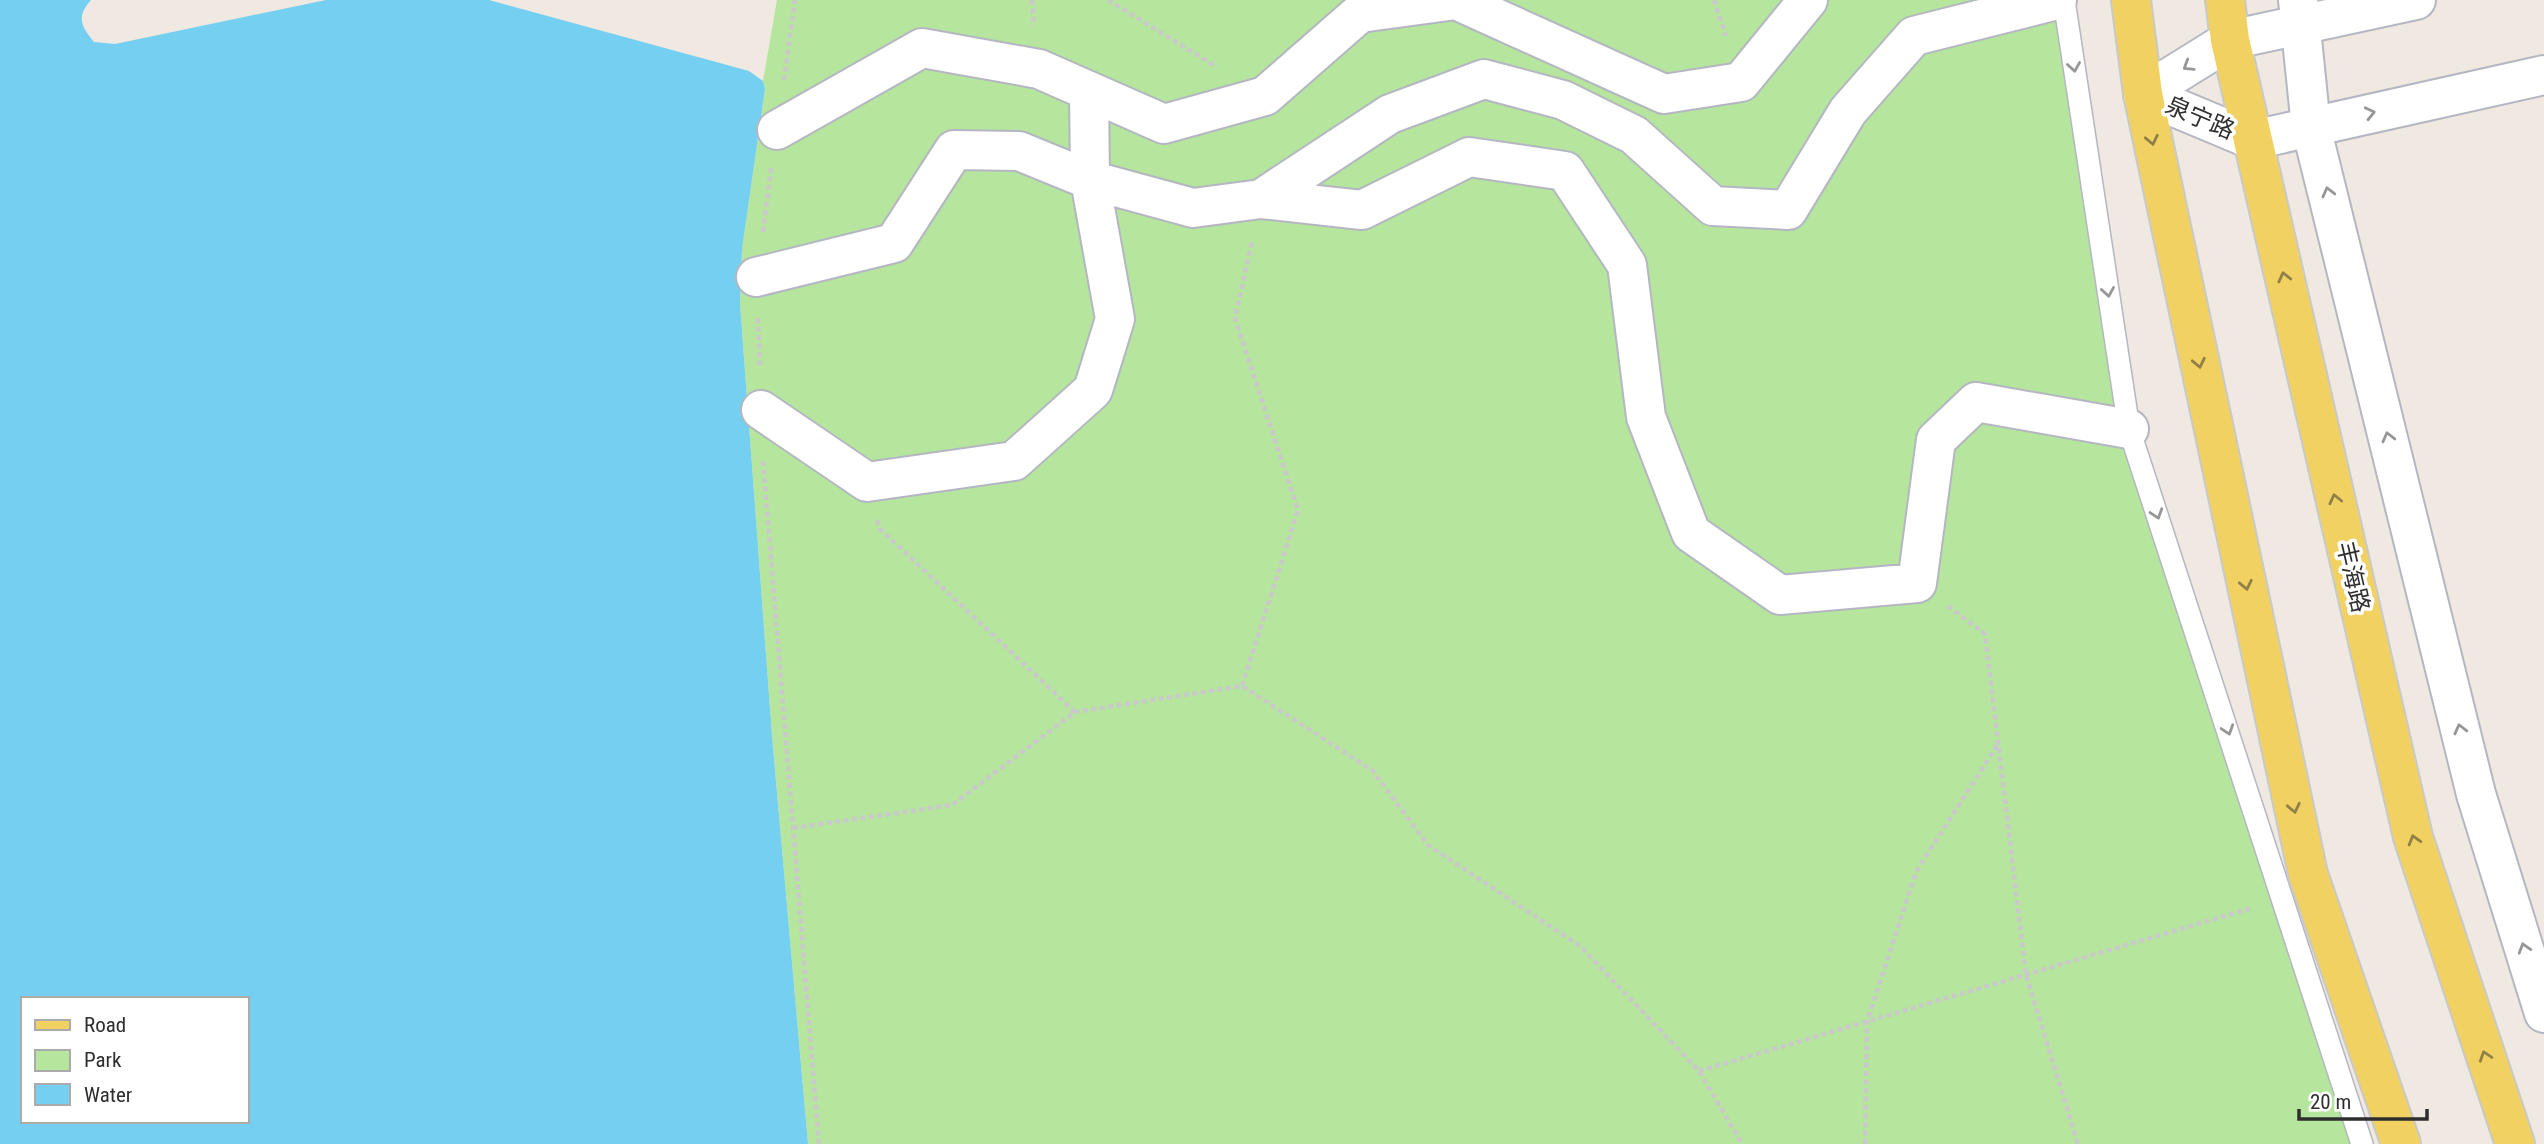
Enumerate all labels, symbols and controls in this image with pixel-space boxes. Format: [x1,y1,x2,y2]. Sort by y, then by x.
one-way arrow [2182,58,2195,71]
one-way arrow [2066,62,2081,73]
street label: 泉宁路 [2161,91,2239,145]
one-way arrow [2364,107,2376,122]
one-way arrow [2144,134,2159,146]
one-way arrow [2321,186,2336,198]
one-way arrow [2278,271,2292,283]
one-way arrow [2101,286,2116,298]
one-way arrow [2191,357,2206,369]
one-way arrow [2382,431,2396,443]
one-way arrow [2329,493,2343,505]
one-way arrow [2149,507,2163,520]
street label: 丰海路 [2331,539,2375,615]
one-way arrow [2238,579,2253,591]
one-way arrow [2220,723,2234,736]
one-way arrow [2454,723,2468,735]
one-way arrow [2285,802,2300,814]
one-way arrow [2408,834,2422,846]
one-way arrow [2517,942,2532,954]
legend [21,997,248,1123]
text: Road [84,1013,126,1037]
text: Park [84,1048,122,1072]
one-way arrow [2479,1050,2494,1062]
scale bar [2299,1078,2427,1122]
text: Water [84,1083,132,1107]
text: 20 m [2310,1090,2351,1114]

